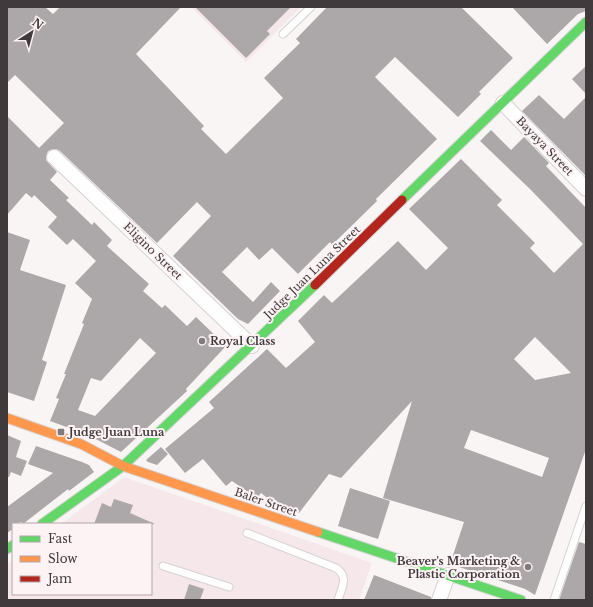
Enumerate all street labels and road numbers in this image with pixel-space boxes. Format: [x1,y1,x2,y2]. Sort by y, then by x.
street label: Bayaya Street [513,114,577,179]
street label: Eligino Street [121,219,186,283]
street label: Judge Juan Luna Street [260,222,364,323]
street label: Baler Street [233,485,300,520]

